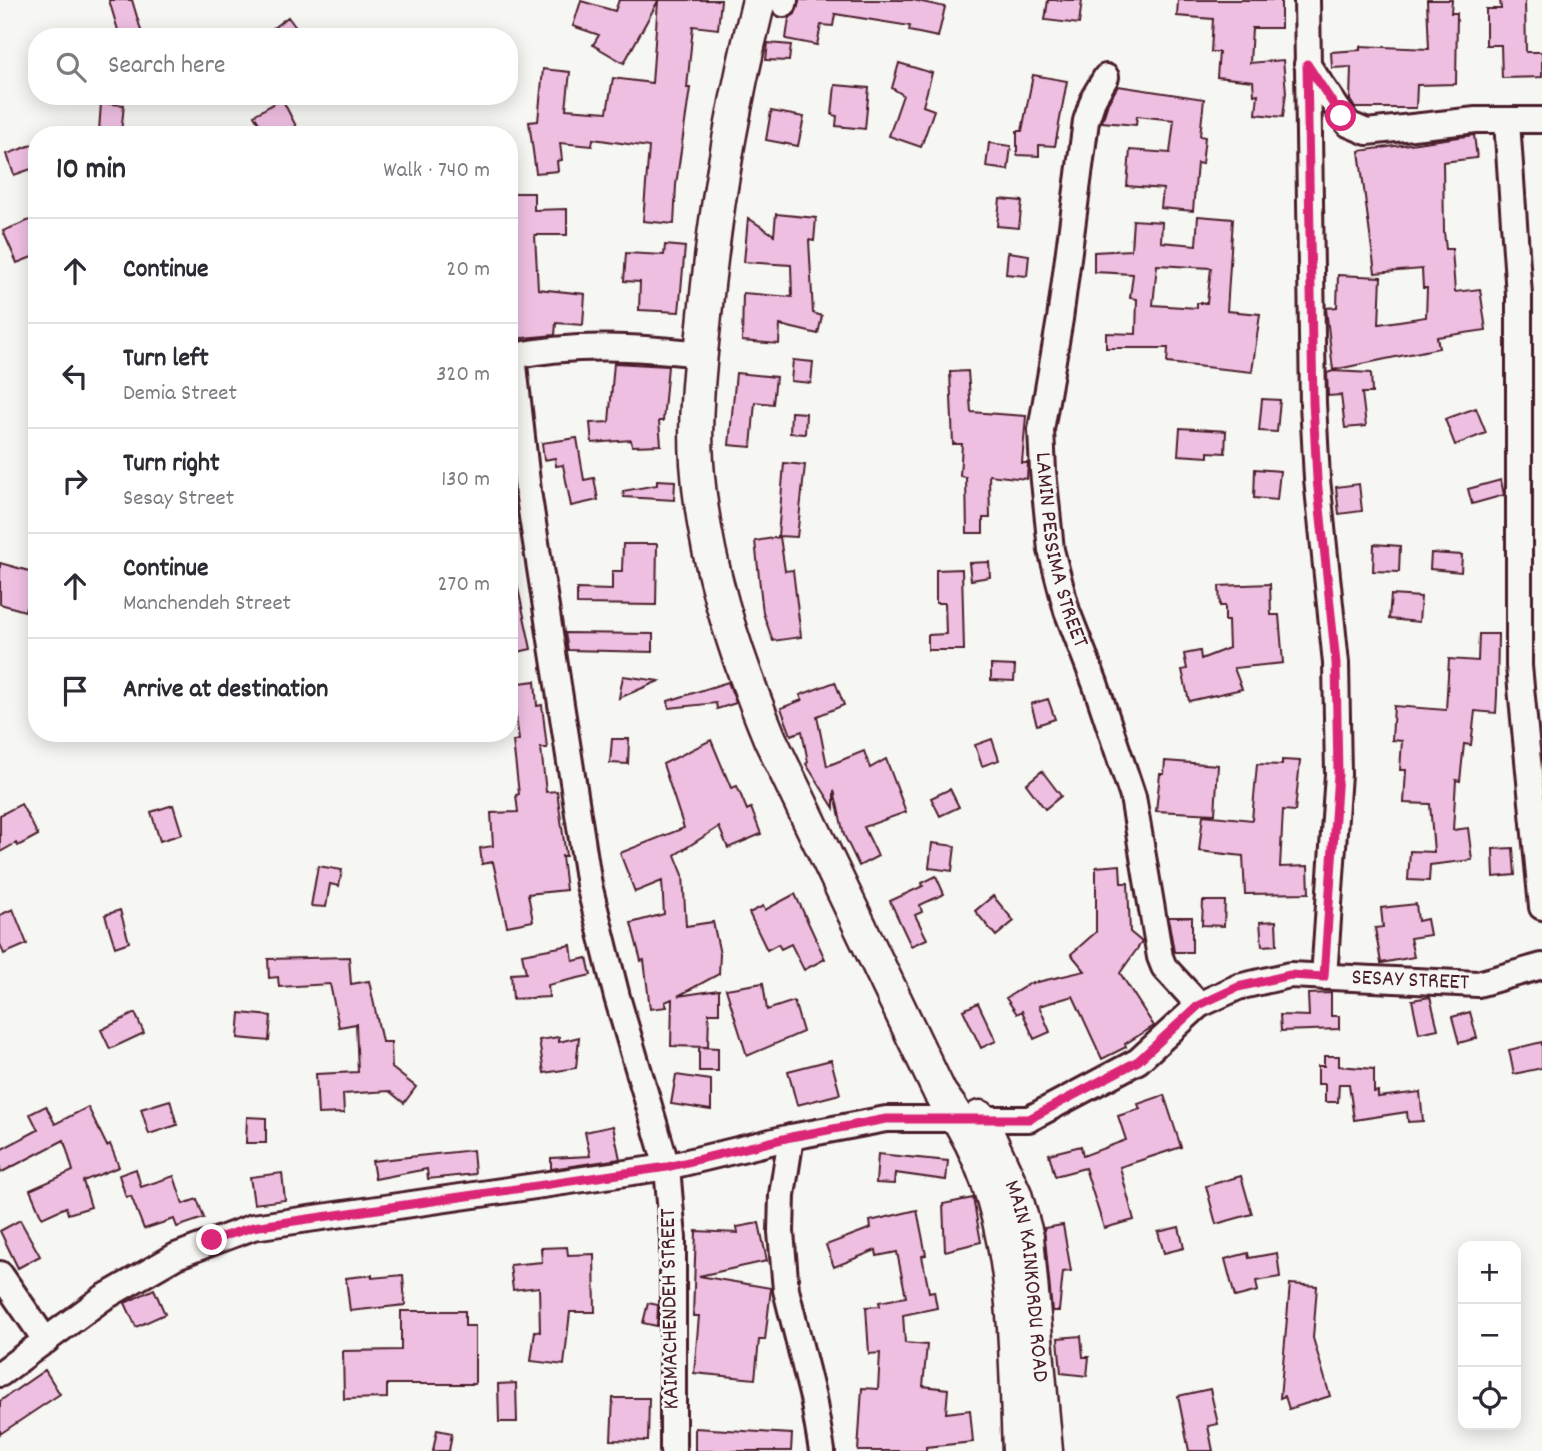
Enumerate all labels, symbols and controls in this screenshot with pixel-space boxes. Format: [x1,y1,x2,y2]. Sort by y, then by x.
search box [28,28,518,105]
icon: search [52,48,90,86]
text: Search here [108,48,226,85]
route start [1325,100,1356,131]
text: 10 min [56,150,126,193]
text: Walk · 740 m [383,155,490,188]
icon: ahead [56,252,94,290]
text: Continue [123,252,208,289]
text: 20 m [446,254,490,287]
text: Turn left [123,341,209,378]
icon: left [56,357,94,395]
text: 320 m [436,359,490,392]
text: Demia Street [123,378,237,411]
text: Turn right [123,446,220,483]
street label: LAMIN PESSIMA STREET [1026,451,1096,653]
icon: right [56,462,94,500]
text: 130 m [441,464,490,497]
text: Sesay Street [123,483,234,516]
text: Continue [123,551,208,588]
icon: ahead [56,567,94,605]
text: 270 m [438,569,490,602]
text: Manchendeh Street [123,588,291,621]
icon: arrive [56,672,94,710]
text: Arrive at destination [123,672,328,709]
street label: SESAY STREET [1351,961,1470,1000]
street label: MAIN KAINKORDU ROAD [994,1175,1056,1384]
street label: KAIMACHENDEH STREET [653,1208,689,1410]
route end [196,1224,227,1255]
map controls [1458,1241,1521,1430]
button: + [1458,1241,1521,1304]
button: − [1458,1304,1521,1367]
button: locate [1458,1367,1521,1430]

